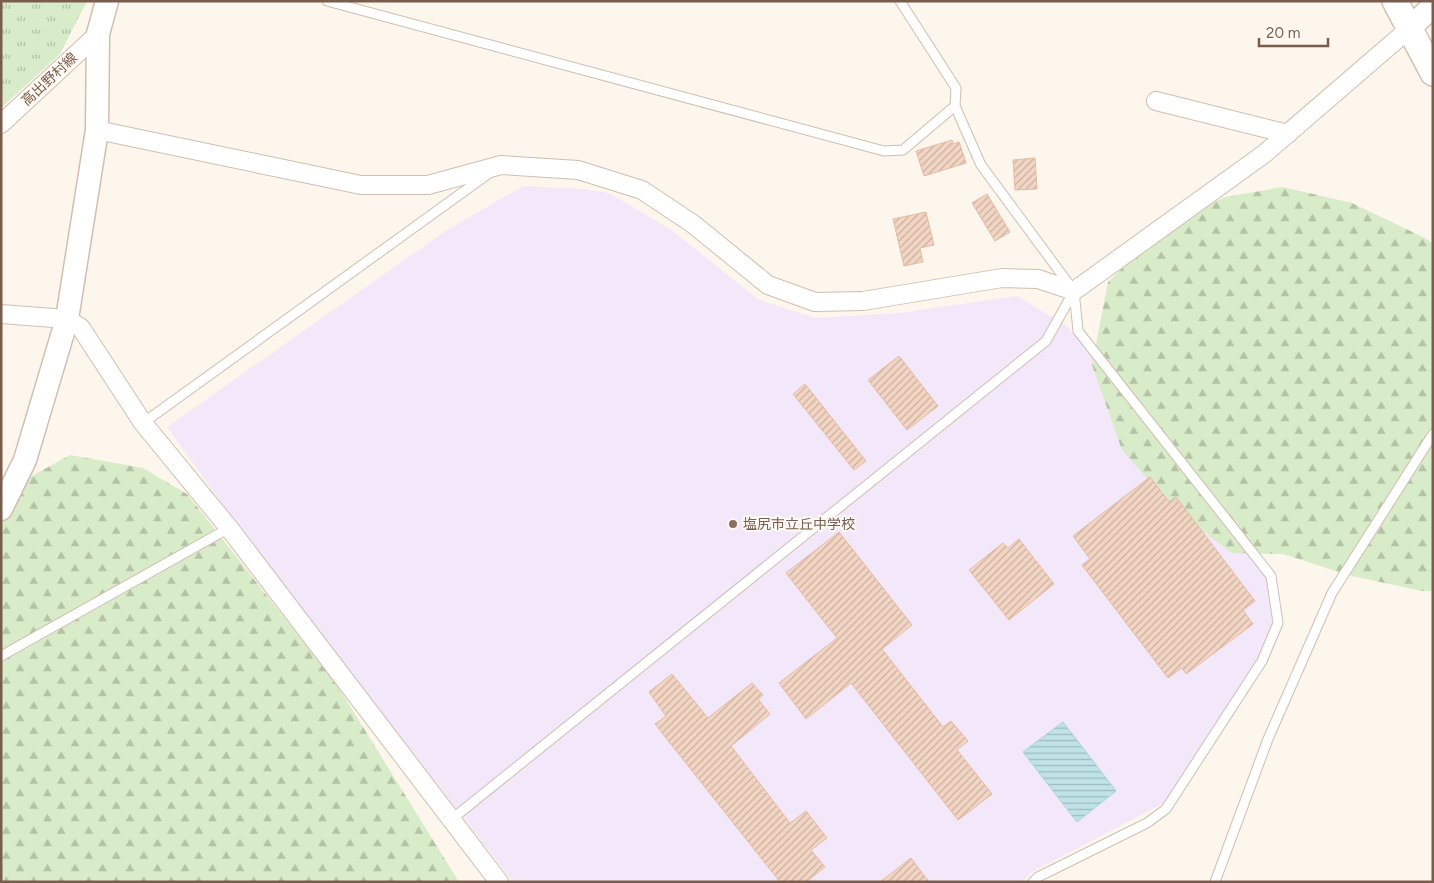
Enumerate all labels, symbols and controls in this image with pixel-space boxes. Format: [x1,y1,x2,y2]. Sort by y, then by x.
scale bar [1259,15,1328,47]
text: 20 m [1266,24,1300,42]
street label: 高出野村線 [18,49,81,109]
place label: 塩尻市立丘中学校 [743,516,855,533]
marker: 塩尻市立丘中学校 [727,518,739,530]

